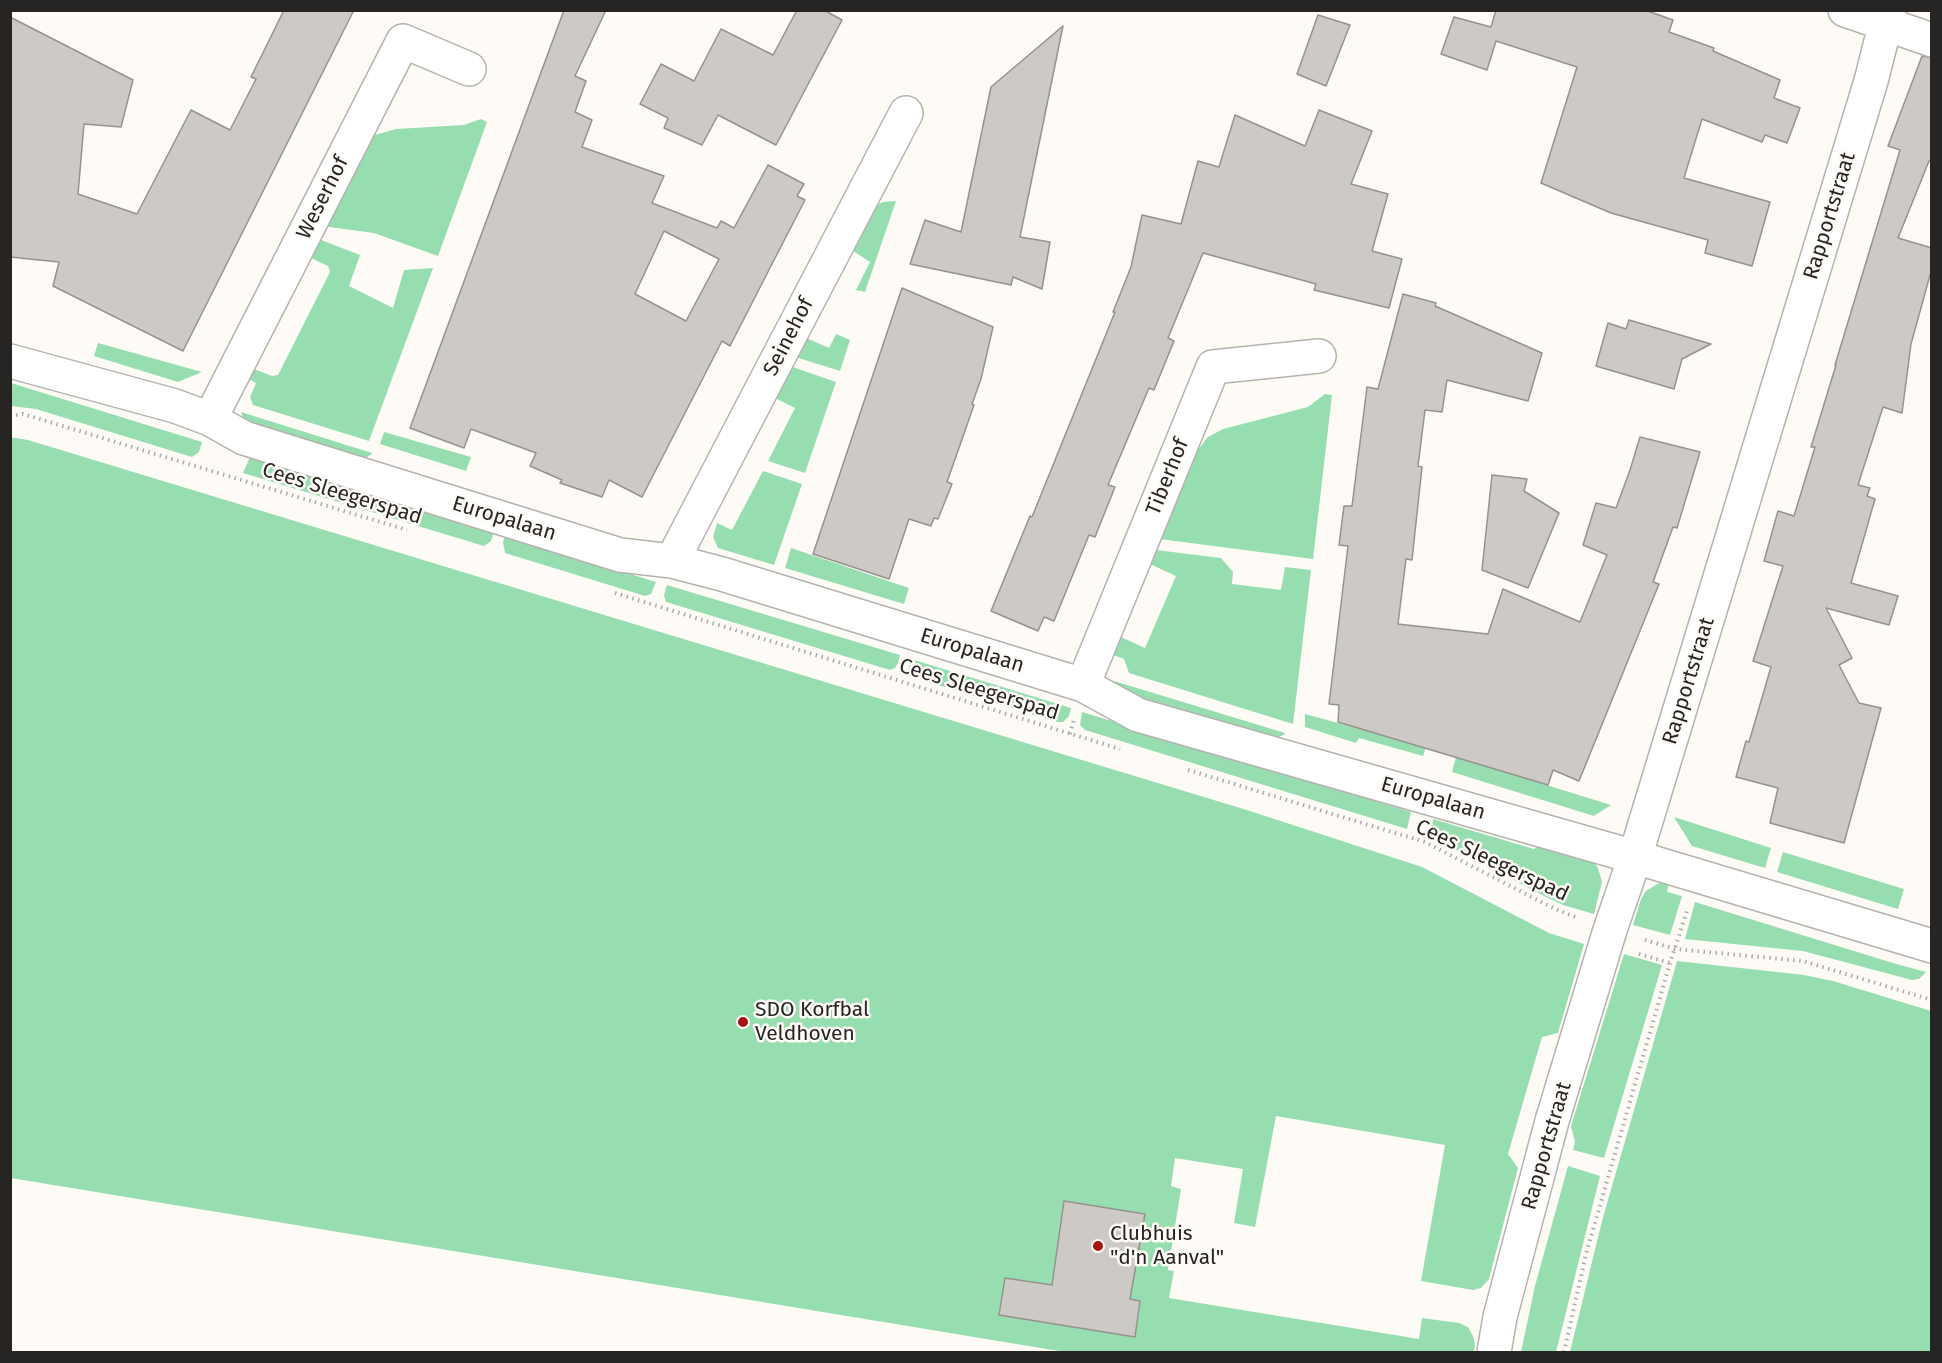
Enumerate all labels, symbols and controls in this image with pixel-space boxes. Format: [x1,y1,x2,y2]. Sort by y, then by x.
street label: Rapportstraat [1799,149,1861,283]
street label: Weserhof [291,152,355,244]
street label: Seinehof [759,294,819,380]
street label: Tiberhof [1141,435,1195,519]
street label: Cees Sleegerspad [259,458,425,530]
street label: Europalaan [449,491,559,547]
street label: Rapportstraat [1658,614,1720,748]
street label: Europalaan [917,623,1027,679]
street label: Cees Sleegerspad [896,654,1062,726]
street label: Europalaan [1378,772,1488,826]
street label: Cees Sleegerspad [1412,815,1572,907]
place label: SDO Korfbal Veldhoven [755,997,869,1047]
marker: SDO Korfbal Veldhoven [736,1015,750,1029]
street label: Rapportstraat [1517,1079,1577,1213]
place label: Clubhuis "d'n Aanval" [1110,1221,1224,1271]
marker: Clubhuis "d'n Aanval" [1091,1239,1105,1253]

